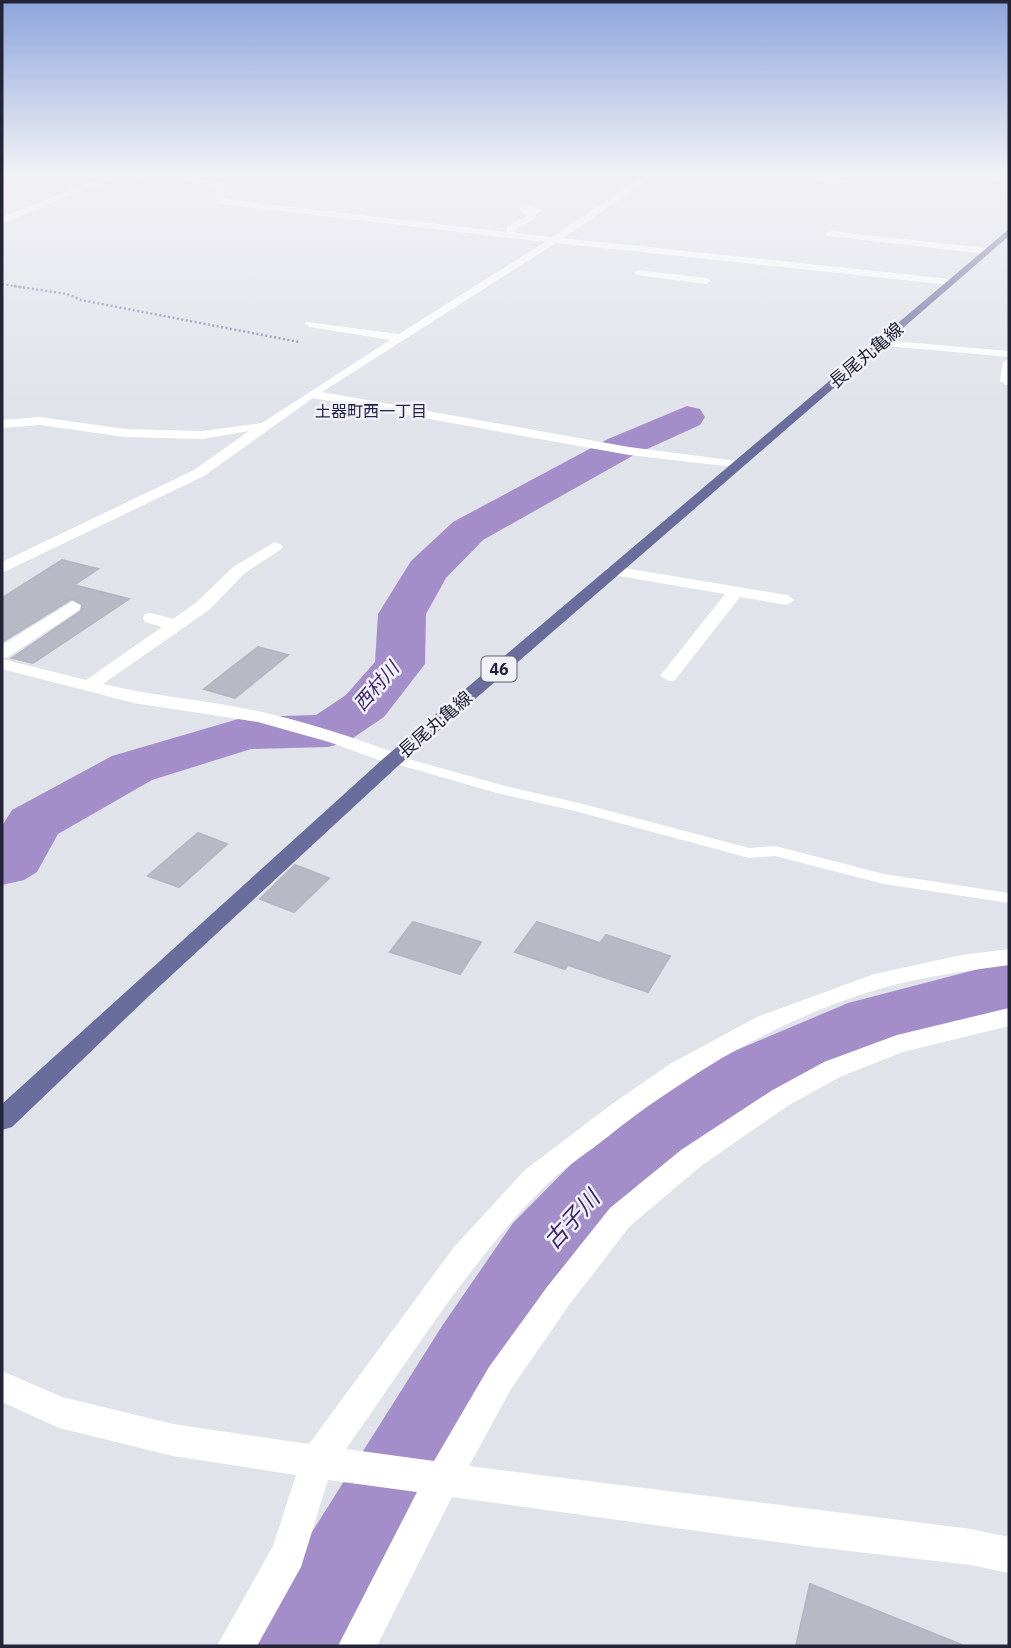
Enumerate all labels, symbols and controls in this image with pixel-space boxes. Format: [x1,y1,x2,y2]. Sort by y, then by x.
street label: 長尾丸亀線 [824,317,908,393]
district label: 土器町西一丁目 [315,401,427,421]
water label: 西村川 [348,655,405,715]
road number: 46 [482,656,516,682]
street label: 長尾丸亀線 [393,686,477,762]
water label: 古子川 [537,1181,607,1255]

